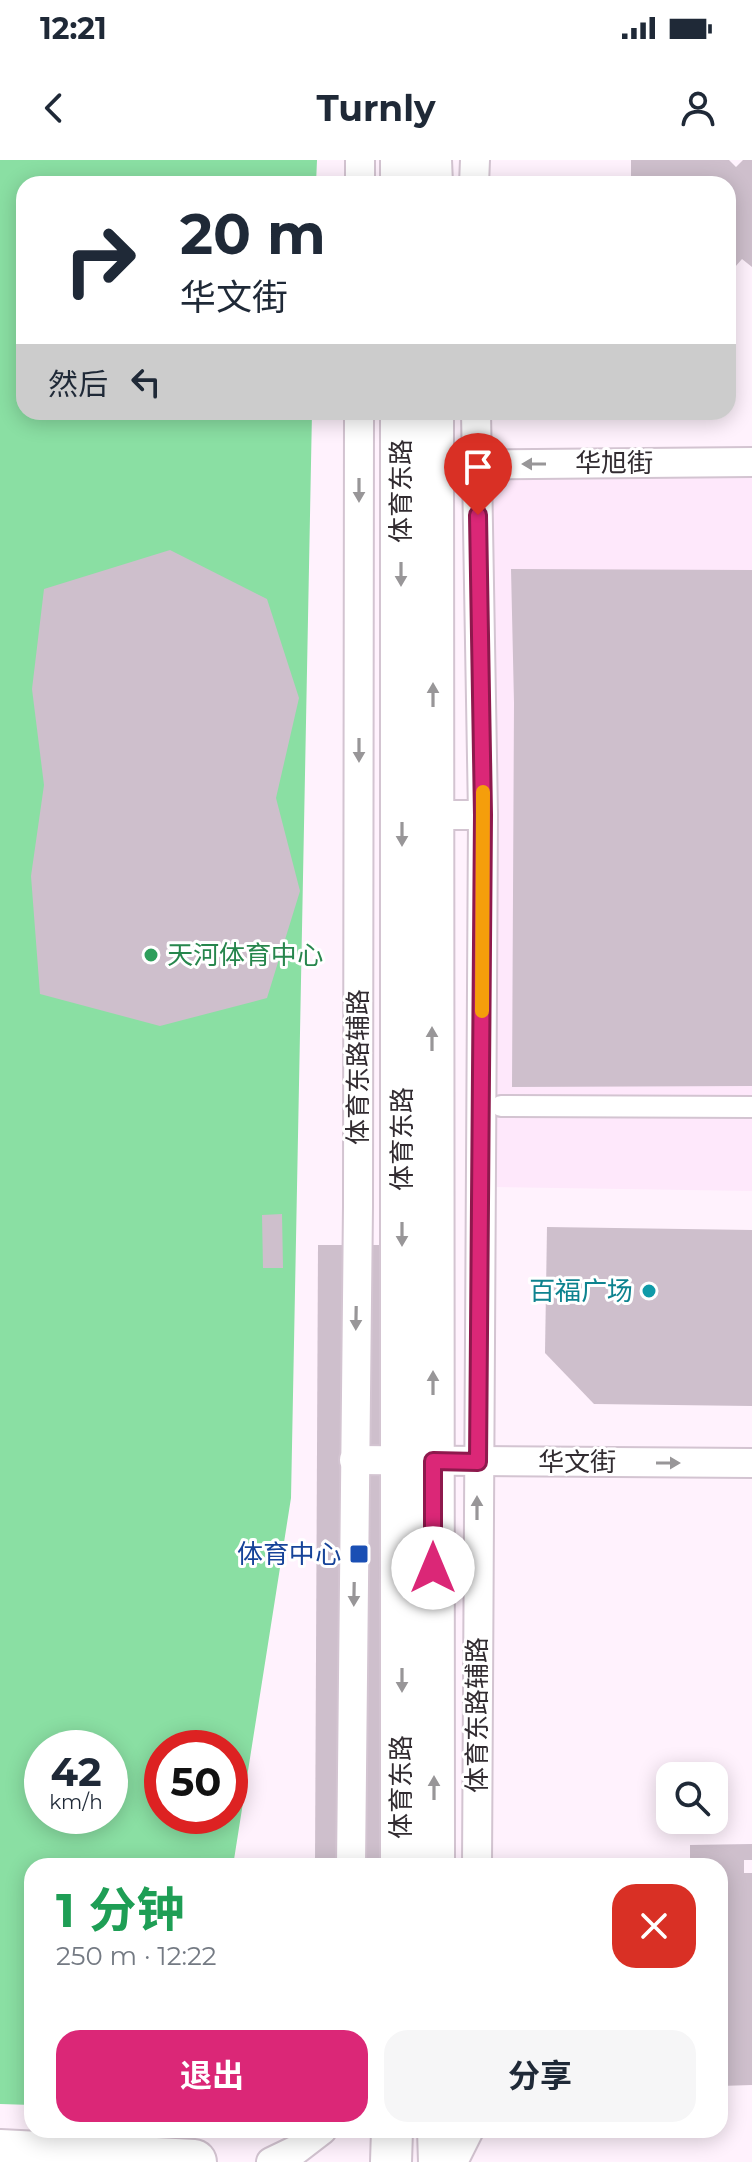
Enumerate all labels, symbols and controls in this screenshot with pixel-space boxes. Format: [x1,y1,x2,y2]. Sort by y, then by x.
text: 12:21 [40,10,107,47]
icon: back [32,86,76,130]
text: Turnly [316,86,436,130]
icon: person [676,86,720,130]
text: 20 m [180,200,326,268]
icon: right [48,208,152,312]
text: 华文街 [180,275,288,319]
icon: left [124,360,168,404]
text: 然后 [48,366,108,403]
pin [444,433,512,515]
street label: 体育东路 [385,439,417,543]
icon: arrive [456,445,500,489]
street label: 华旭街 [575,447,653,479]
one-way arrow [521,458,546,470]
one-way arrow [353,478,365,503]
one-way arrow [395,562,407,587]
one-way arrow [427,682,439,707]
one-way arrow [353,738,365,763]
one-way arrow [396,822,408,847]
place label: 天河体育中心 [167,939,323,971]
marker: 天河体育中心 [142,946,160,964]
street label: 体育东路辅路 [342,989,374,1145]
one-way arrow [426,1026,438,1051]
street label: 体育东路 [386,1087,418,1191]
one-way arrow [396,1222,408,1247]
place label: 百福广场 [529,1275,633,1307]
marker: 百福广场 [640,1282,658,1300]
one-way arrow [350,1306,363,1331]
one-way arrow [427,1370,439,1395]
street label: 华文街 [538,1446,616,1478]
one-way arrow [656,1456,681,1469]
one-way arrow [471,1495,483,1520]
position arrow [391,1526,475,1610]
place label: 体育中心 [237,1538,341,1570]
marker: 体育中心 [348,1543,370,1565]
one-way arrow [347,1582,360,1607]
street label: 体育东路辅路 [461,1637,493,1793]
one-way arrow [396,1668,408,1693]
speed limit sign: 50 [144,1730,248,1834]
street label: 体育东路 [385,1735,417,1839]
text: 42 [50,1747,102,1796]
map controls [656,1762,728,1834]
button: search [656,1762,728,1834]
one-way arrow [428,1775,440,1800]
text: km/h [49,1790,103,1814]
text: 1 分钟 [56,1881,184,1939]
button: close [612,1884,696,1968]
text: 250 m · 12:22 [56,1940,216,1972]
button: 退出 [56,2030,368,2122]
button: 分享 [384,2030,696,2122]

